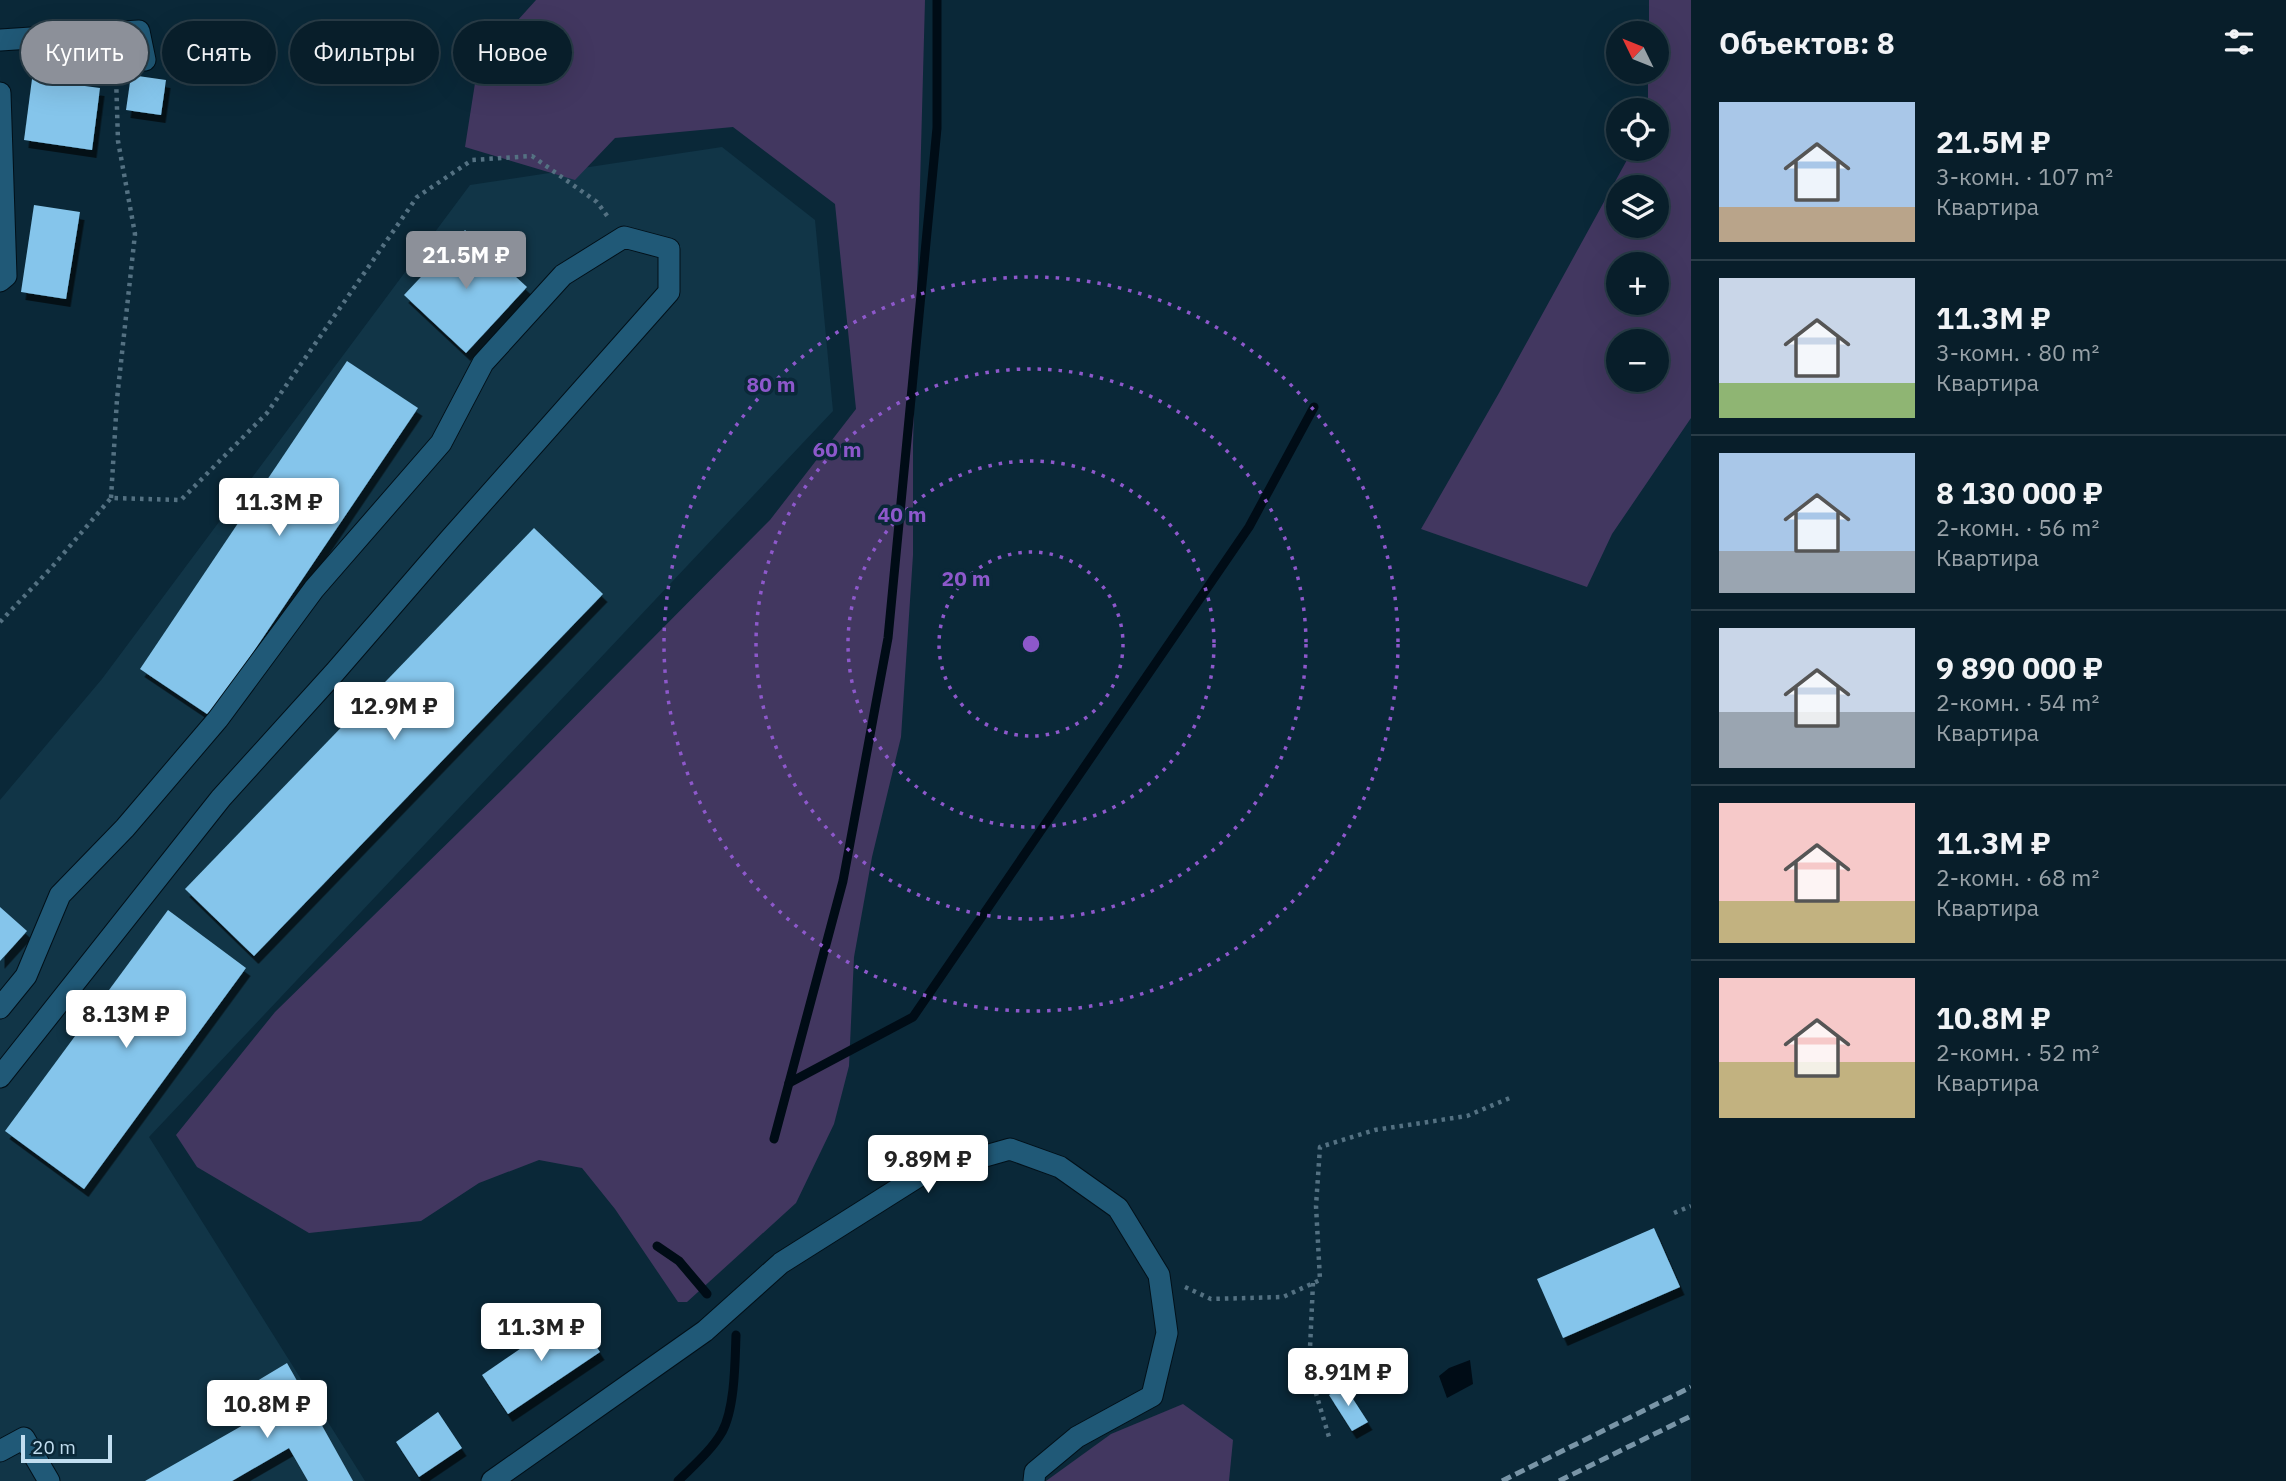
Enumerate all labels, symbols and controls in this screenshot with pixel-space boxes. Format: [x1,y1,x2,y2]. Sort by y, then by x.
chip: Купить [21,21,148,84]
chip: Снять [162,21,276,84]
chip: Фильтры [290,21,439,84]
chip: Новое [453,21,572,84]
north arrow [1606,21,1670,84]
map controls [1606,21,1669,392]
text: Объектов: 8 [1719,23,1895,62]
icon: filters [2220,23,2258,61]
button: locate [1606,98,1669,161]
text: 21.5M ₽ [1936,122,2051,161]
icon: home [1775,130,1859,214]
text: 3-комн. · 107 m² [1936,161,2113,191]
button: layers [1606,175,1669,238]
text: Квартира [1936,191,2039,221]
pin: 21.5M ₽ [401,232,531,291]
text: 21.5M ₽ [422,239,510,269]
button: + [1606,252,1669,315]
text: 11.3M ₽ [1936,298,2051,337]
icon: home [1775,306,1859,390]
button: − [1606,329,1669,392]
text: 3-комн. · 80 m² [1936,337,2099,367]
text: Квартира [1936,367,2039,397]
text: 80 m [747,370,795,398]
text: 60 m [813,435,861,463]
text: 8 130 000 ₽ [1936,473,2103,512]
pin: 11.3M ₽ [214,478,344,538]
icon: home [1775,481,1859,565]
text: 11.3M ₽ [235,486,323,516]
text: 40 m [878,500,926,528]
text: 2-комн. · 56 m² [1936,512,2099,542]
text: Квартира [1936,542,2039,572]
text: 20 m [942,564,990,592]
centre of rings [1019,632,1043,656]
text: 9 890 000 ₽ [1936,648,2103,687]
icon: home [1775,656,1859,740]
pin: 12.9M ₽ [329,682,459,742]
text: 2-комн. · 54 m² [1936,687,2099,717]
text: 12.9M ₽ [350,690,438,720]
text: Квартира [1936,717,2039,747]
text: 11.3M ₽ [1936,823,2051,862]
icon: home [1775,831,1859,915]
text: 2-комн. · 68 m² [1936,862,2099,892]
text: Квартира [1936,892,2039,922]
pin: 8.13M ₽ [61,990,191,1050]
text: 8.13M ₽ [82,998,170,1028]
text: 10.8M ₽ [1936,998,2051,1037]
icon: home [1775,1006,1859,1090]
text: 2-комн. · 52 m² [1936,1037,2099,1067]
text: Квартира [1936,1067,2039,1097]
pin: 9.89M ₽ [863,1136,993,1195]
text: 9.89M ₽ [884,1143,972,1173]
pin: 11.3M ₽ [476,1304,606,1363]
text: 11.3M ₽ [497,1311,585,1341]
pin: 8.91M ₽ [1283,1348,1413,1408]
text: 8.91M ₽ [1304,1356,1392,1386]
pin: 10.8M ₽ [202,1380,332,1440]
text: 10.8M ₽ [223,1388,311,1418]
scale bar [21,1432,112,1464]
text: 20 m [32,1435,76,1459]

